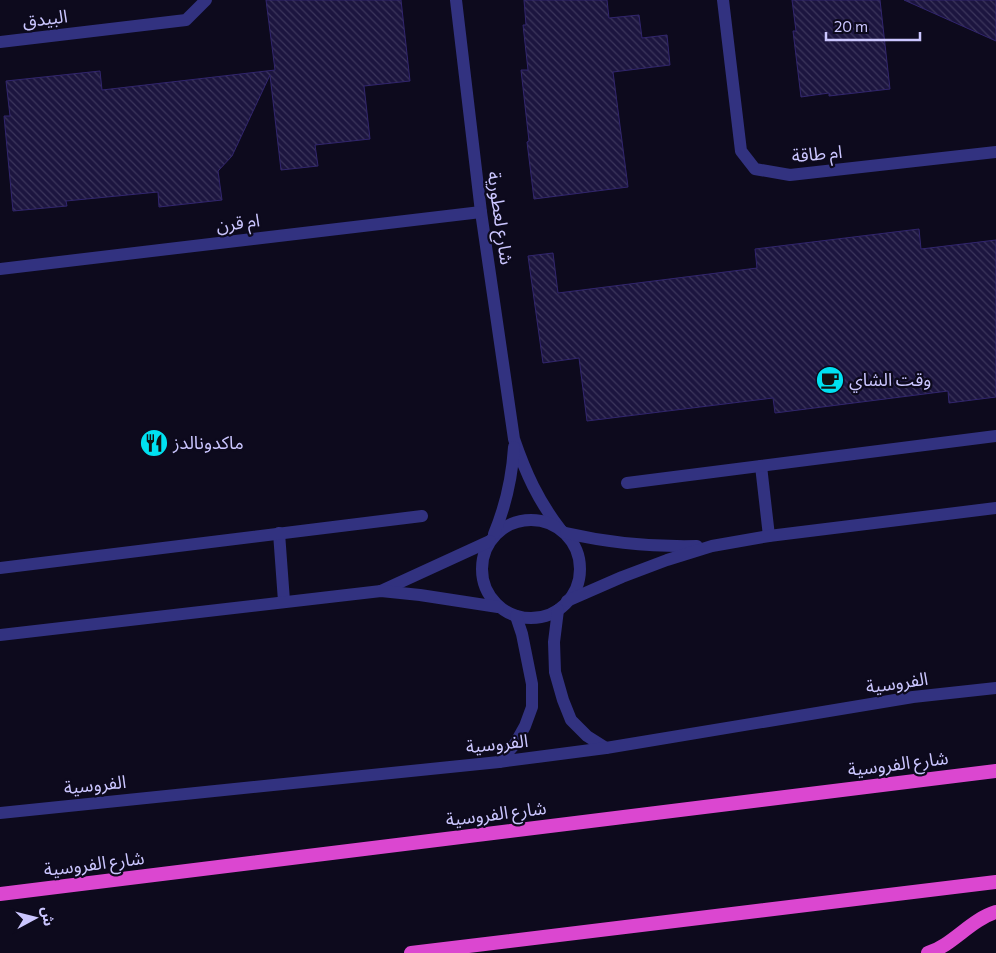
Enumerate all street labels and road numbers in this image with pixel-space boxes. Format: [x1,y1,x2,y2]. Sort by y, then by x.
street label: البيدق [21,4,69,32]
street label: ام طاقة [791,140,843,170]
street label: شارع لعطورية [480,170,518,267]
street label: ام قرن [215,208,262,240]
street label: الفروسية [864,667,930,698]
street label: الفروسية [465,729,529,758]
street label: شارع الفروسية [846,746,950,784]
street label: الفروسية [63,770,127,799]
street label: شارع الفروسية [444,796,548,834]
street label: شارع الفروسية [42,846,146,884]

